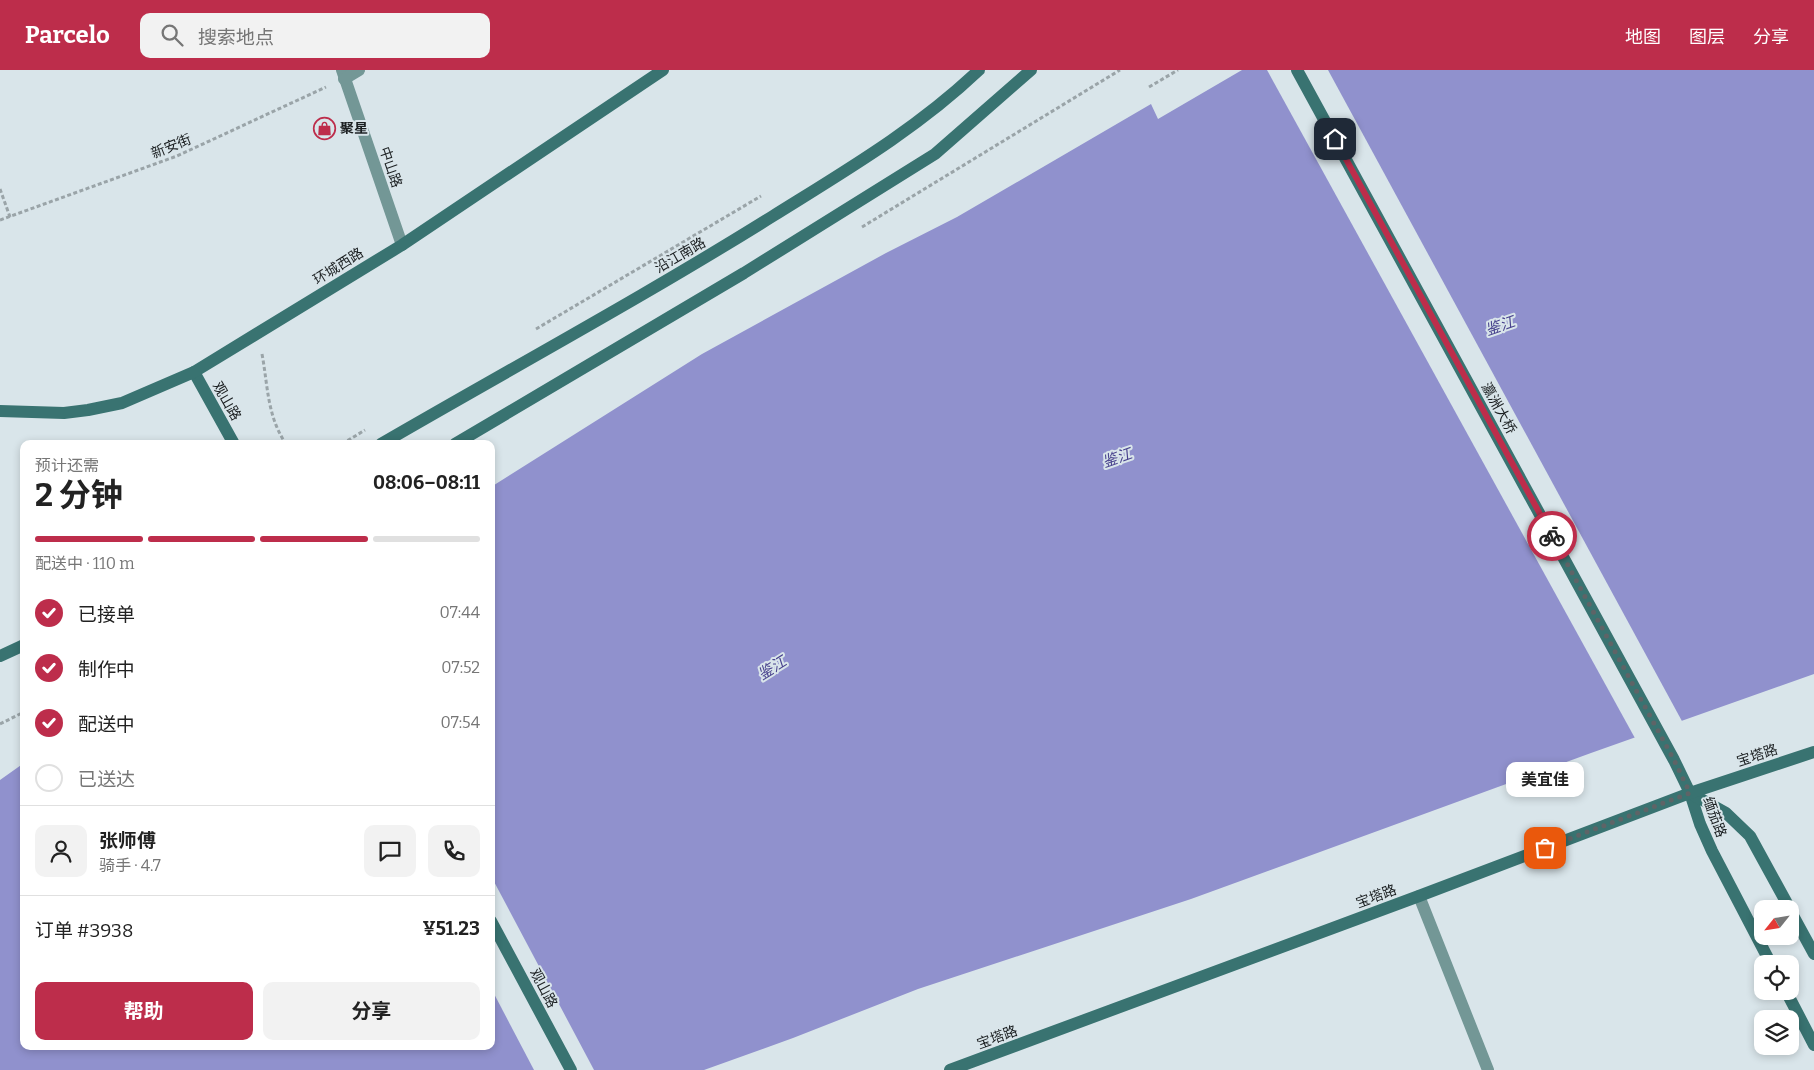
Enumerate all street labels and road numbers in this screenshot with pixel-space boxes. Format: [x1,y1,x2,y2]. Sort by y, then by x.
street label: 新安街 [149,131,194,162]
street label: 中山路 [376,145,405,190]
street label: 沿江南路 [652,234,709,277]
street label: 环城西路 [310,244,367,288]
street label: 观山路 [209,379,244,424]
street label: 瀛洲大桥 [1478,380,1520,437]
street label: 宝塔路 [1735,741,1780,770]
street label: 缅茄路 [1699,795,1730,840]
street label: 宝塔路 [1354,881,1399,912]
street label: 观山路 [526,966,561,1011]
street label: 宝塔路 [975,1022,1020,1053]

